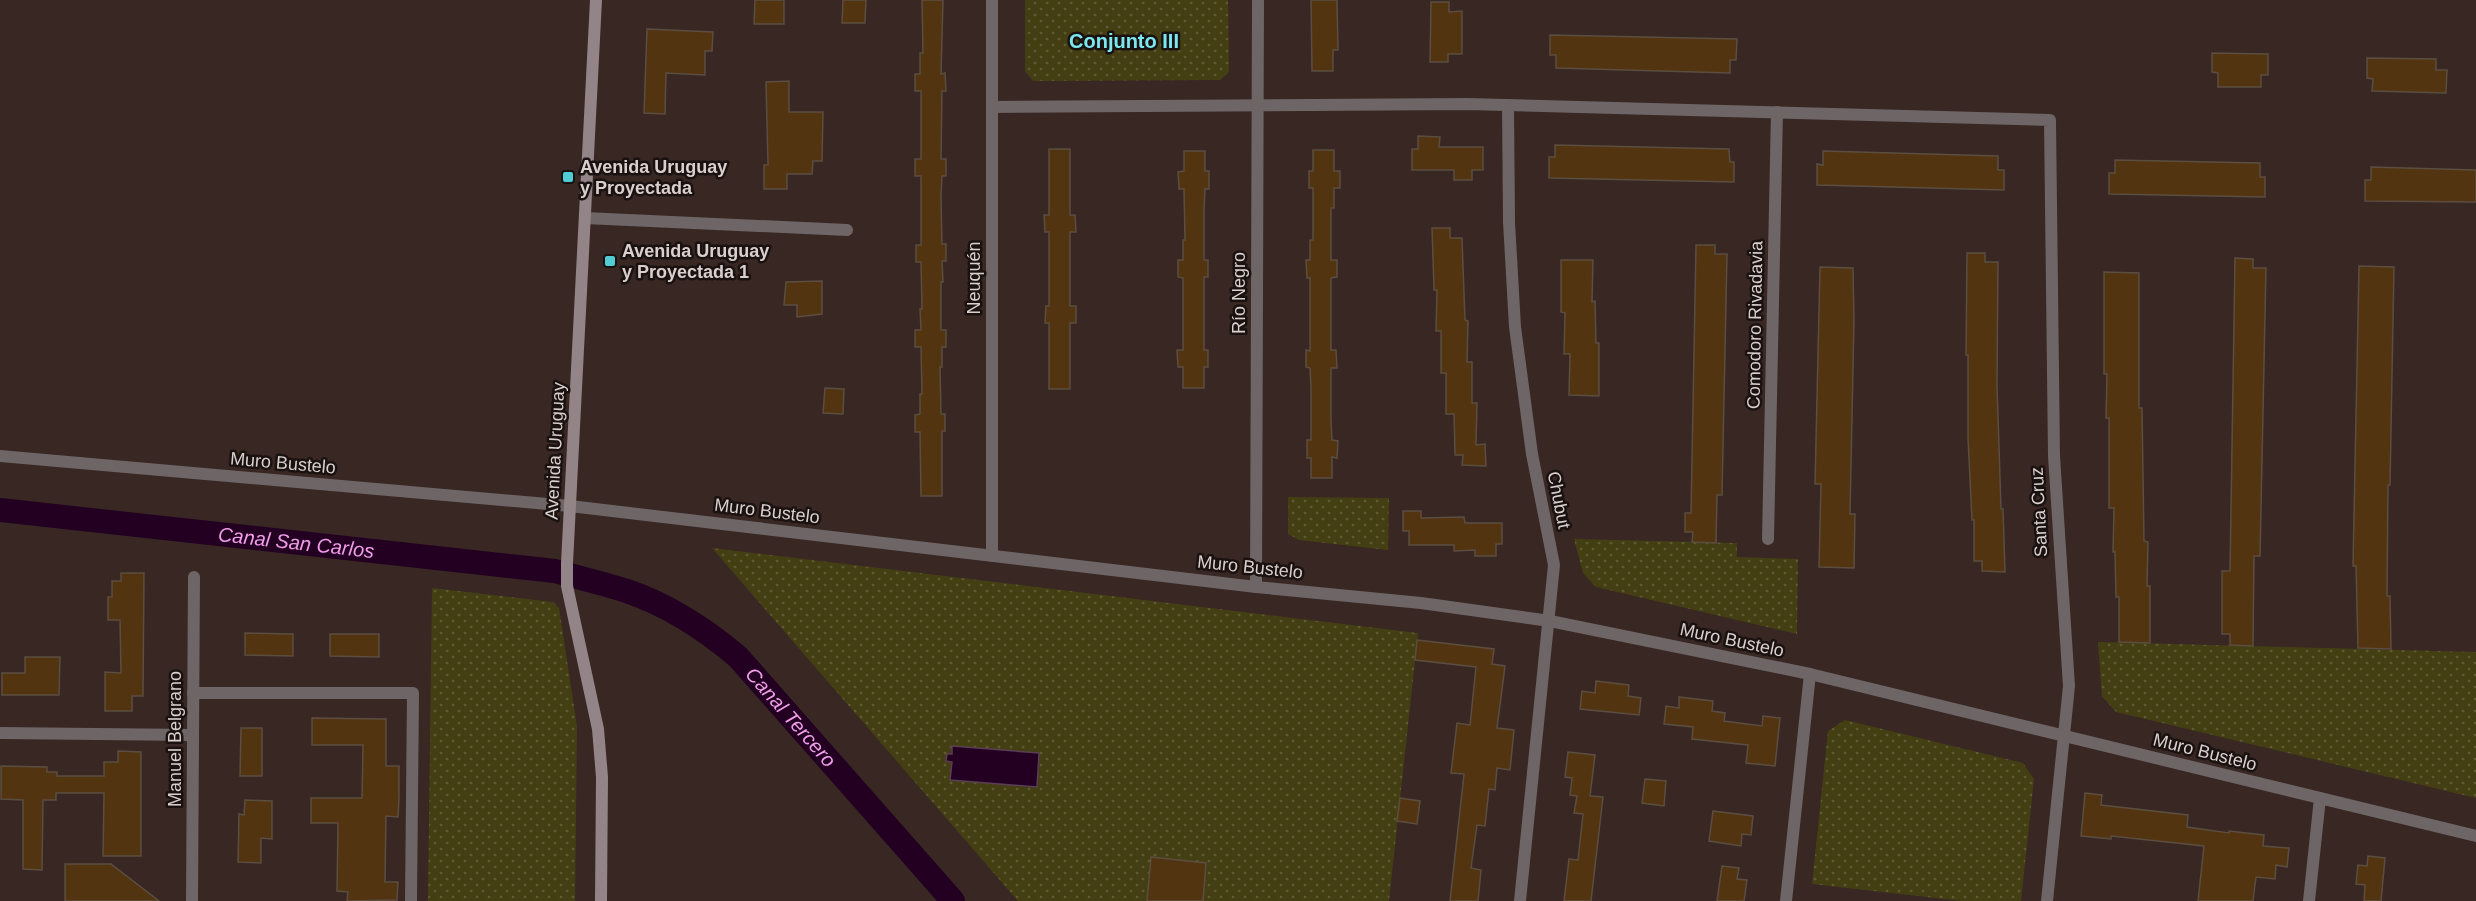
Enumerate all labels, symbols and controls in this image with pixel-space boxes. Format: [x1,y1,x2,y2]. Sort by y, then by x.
district label: Conjunto III [1069,30,1179,52]
place label: Avenida Uruguay y Proyectada [580,157,727,198]
marker: Avenida Uruguay y Proyectada [561,170,575,184]
street label: Comodoro Rivadavia [1744,240,1766,409]
place label: Avenida Uruguay y Proyectada 1 [622,241,769,282]
street label: Neuquén [964,241,984,315]
street label: Río Negro [1229,252,1249,334]
marker: Avenida Uruguay y Proyectada 1 [603,254,617,268]
street label: Avenida Uruguay [541,382,569,520]
street label: Muro Bustelo [229,448,337,478]
street label: Santa Cruz [2027,467,2051,557]
street label: Chubut [1544,470,1574,530]
street label: Muro Bustelo [713,495,821,527]
water label: Canal San Carlos [217,523,375,562]
street label: Muro Bustelo [1196,552,1304,582]
street label: Muro Bustelo [1678,619,1786,661]
water label: Canal Tercero [741,663,840,771]
street label: Manuel Belgrano [165,671,185,807]
street label: Muro Bustelo [2151,729,2259,775]

